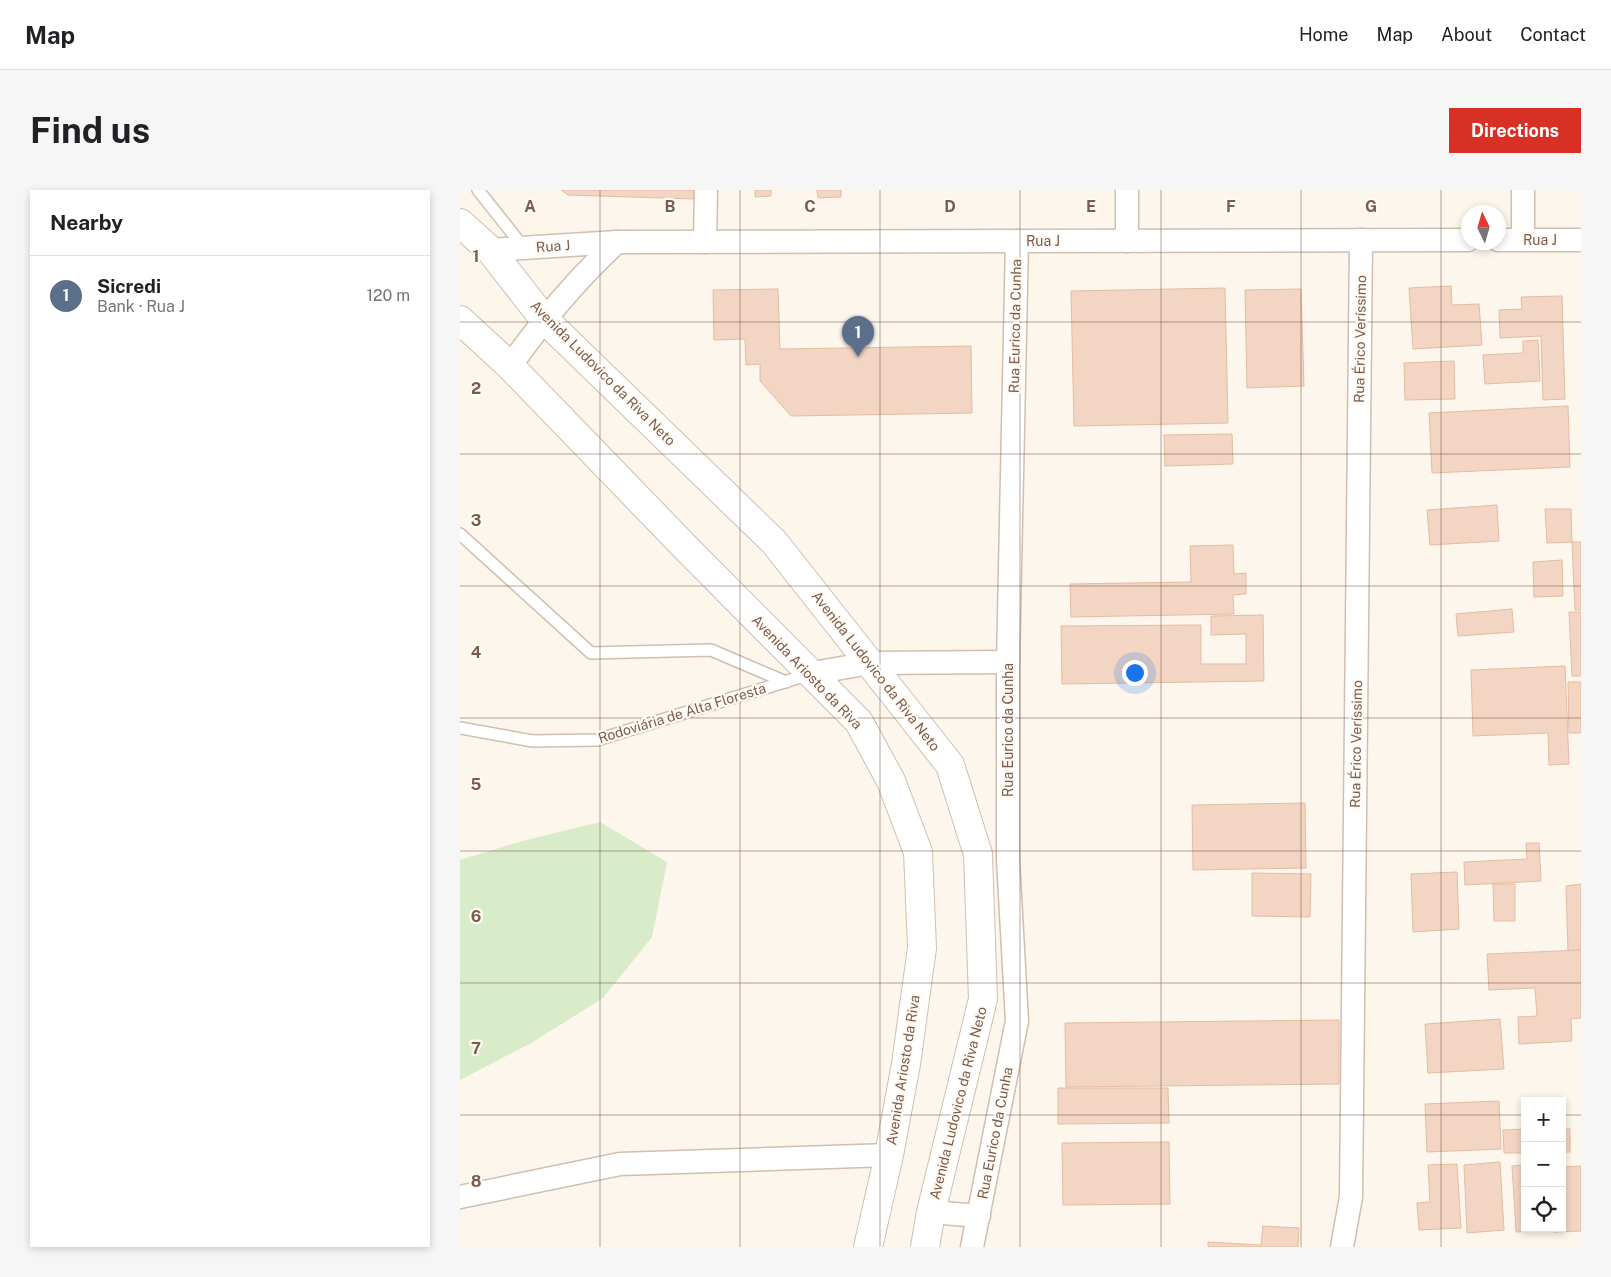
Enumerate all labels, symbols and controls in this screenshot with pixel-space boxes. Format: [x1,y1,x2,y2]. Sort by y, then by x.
text: Map [25,21,75,49]
text: Home [1299,24,1349,45]
text: Map [1377,24,1413,45]
text: About [1441,24,1492,45]
text: Contact [1520,24,1586,45]
button: Directions [1449,108,1581,153]
text: Find us [30,110,150,151]
text: A [524,197,536,216]
text: B [665,197,676,216]
text: C [804,197,816,216]
text: D [944,197,956,216]
text: E [1086,197,1096,216]
text: F [1226,197,1236,216]
text: G [1365,197,1377,216]
north arrow [1461,205,1506,250]
text: Nearby [50,210,123,235]
street label: Rua J [1523,232,1557,248]
street label: Rua J [1026,233,1060,249]
street label: Rua J [535,237,571,255]
text: 1 [473,247,479,266]
street label: Rua Eurico da Cunha [1006,259,1024,393]
text: Sicredi [97,275,161,297]
street label: Rua Érico Veríssimo [1350,275,1369,403]
text: 1 [63,286,69,305]
text: 120 m [366,286,410,305]
text: Bank · Rua J [97,297,185,316]
street label: Avenida Ludovico da Riva Neto [527,297,679,449]
pin: 1 [842,316,874,357]
text: 2 [471,379,481,398]
text: 3 [471,511,481,530]
street label: Avenida Ludovico da Riva Neto [809,588,943,754]
street label: Avenida Ariosto da Riva [748,612,866,732]
text: 4 [471,643,482,662]
your location [1122,660,1148,686]
street label: Rua Eurico da Cunha [1000,663,1016,797]
street label: Rodoviária de Alta Floresta [596,680,768,746]
street label: Rua Érico Veríssimo [1346,680,1365,808]
text: 5 [471,775,482,794]
text: 6 [471,907,481,926]
street label: Avenida Ariosto da Riva [883,994,923,1146]
street label: Avenida Ludovico da Riva Neto [926,1005,990,1201]
text: 7 [471,1039,481,1058]
street label: Rua Eurico da Cunha [974,1066,1016,1200]
map controls [1521,1097,1566,1232]
button: + [1521,1097,1566,1142]
button: − [1521,1142,1566,1187]
text: 8 [471,1172,482,1191]
button: locate [1521,1187,1566,1232]

